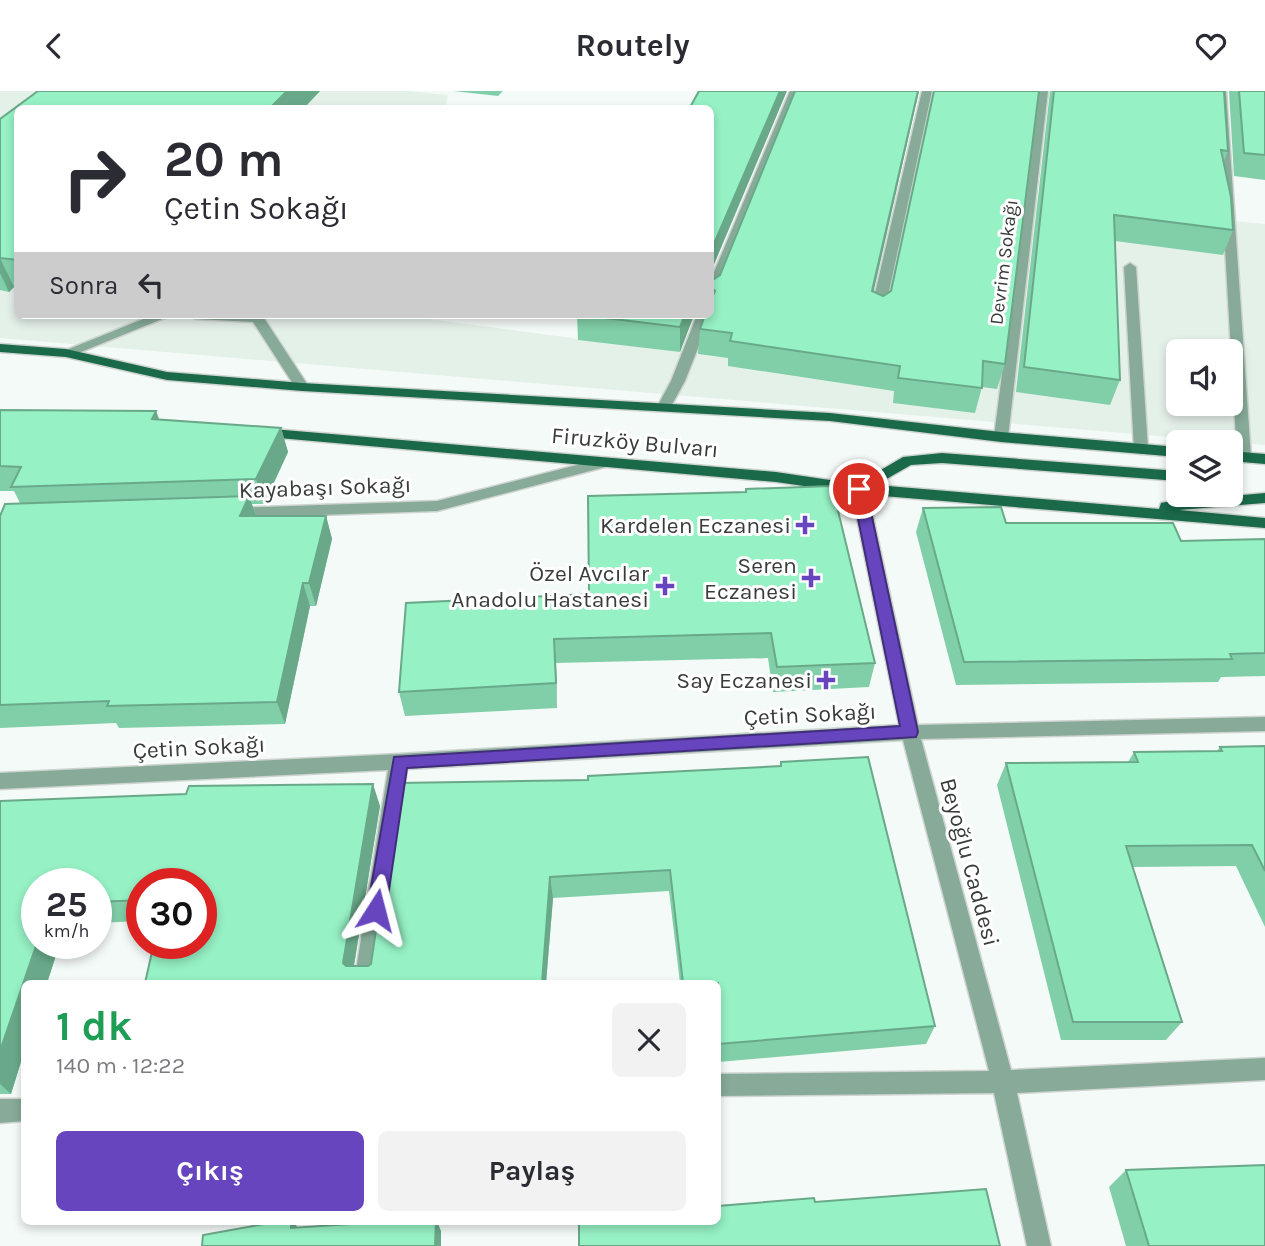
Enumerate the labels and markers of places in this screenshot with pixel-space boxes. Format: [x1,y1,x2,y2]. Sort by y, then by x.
pin [829,459,889,519]
place label: Kardelen Eczanesi [600,512,791,539]
marker: Kardelen Eczanesi [797,517,813,533]
place label: Seren Eczanesi [704,552,797,605]
place label: Özel Avcılar Anadolu Hastanesi [451,560,650,613]
marker: Seren Eczanesi [803,570,819,586]
marker: Özel Avcılar Anadolu Hastanesi [655,576,675,596]
place label: Say Eczanesi [676,667,812,694]
marker: Say Eczanesi [818,672,834,688]

